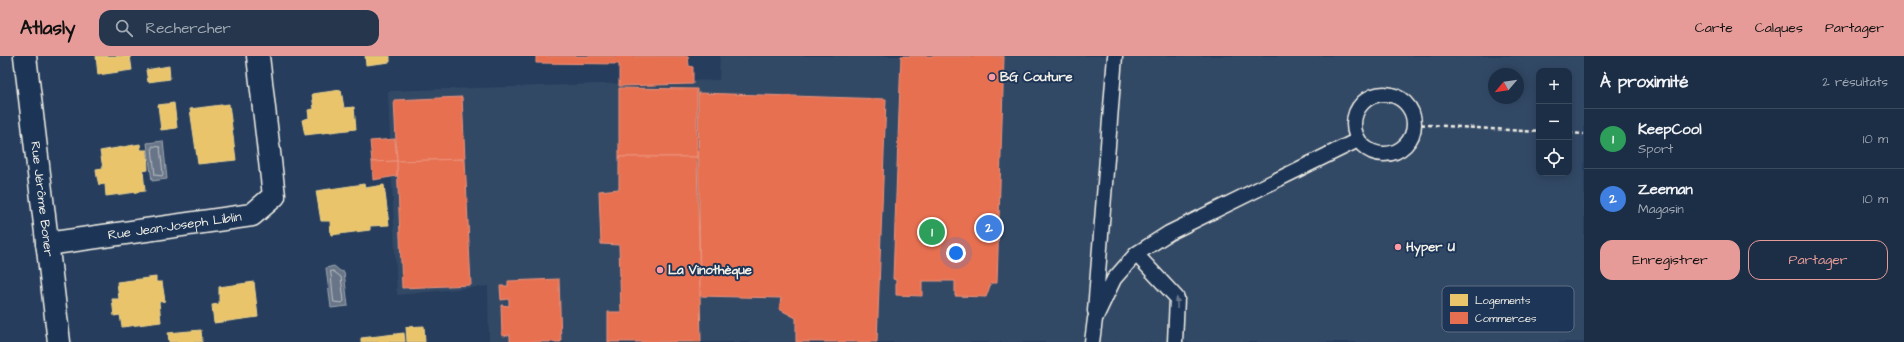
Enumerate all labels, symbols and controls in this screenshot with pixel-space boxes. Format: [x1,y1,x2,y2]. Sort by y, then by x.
search box [99,10,379,46]
text: Atlasly [20,15,75,42]
icon: search [113,17,135,39]
text: Rechercher [145,18,231,39]
text: Carte [1695,18,1733,38]
text: Calques [1755,18,1803,38]
text: Partager [1825,18,1884,38]
place label: BG Couture [1000,68,1073,86]
north arrow [1488,68,1524,104]
map controls [1536,68,1572,176]
button: + [1536,68,1572,104]
text: À proximité [1600,70,1689,94]
marker: BG Couture [987,72,997,82]
text: 2 résultats [1822,73,1888,91]
button: − [1536,104,1572,140]
text: KeepCool [1638,119,1702,140]
text: 1 [1612,130,1614,148]
text: 10 m [1863,130,1888,148]
street label: Rue Jérôme Boner [26,140,58,258]
button: locate [1536,140,1572,176]
text: Sport [1638,140,1673,158]
text: Zeeman [1638,179,1693,200]
text: 2 [1609,190,1617,208]
text: 10 m [1863,190,1888,208]
text: Magasin [1638,200,1684,218]
street label: Rue Jean-Joseph Liblin [107,208,243,244]
pin: 2 [976,213,1002,243]
pin: 1 [919,217,945,247]
place label: Hyper U [1406,238,1456,257]
button: Enregistrer [1600,240,1740,280]
button: Partager [1748,240,1888,280]
marker: Hyper U [1393,242,1403,252]
your location [946,243,966,263]
place label: La Vinothèque [668,261,752,280]
marker: La Vinothèque [655,265,665,275]
legend [1442,286,1574,332]
text: Logements [1475,293,1531,309]
one-way arrow [1174,296,1180,309]
text: Commerces [1475,311,1537,326]

